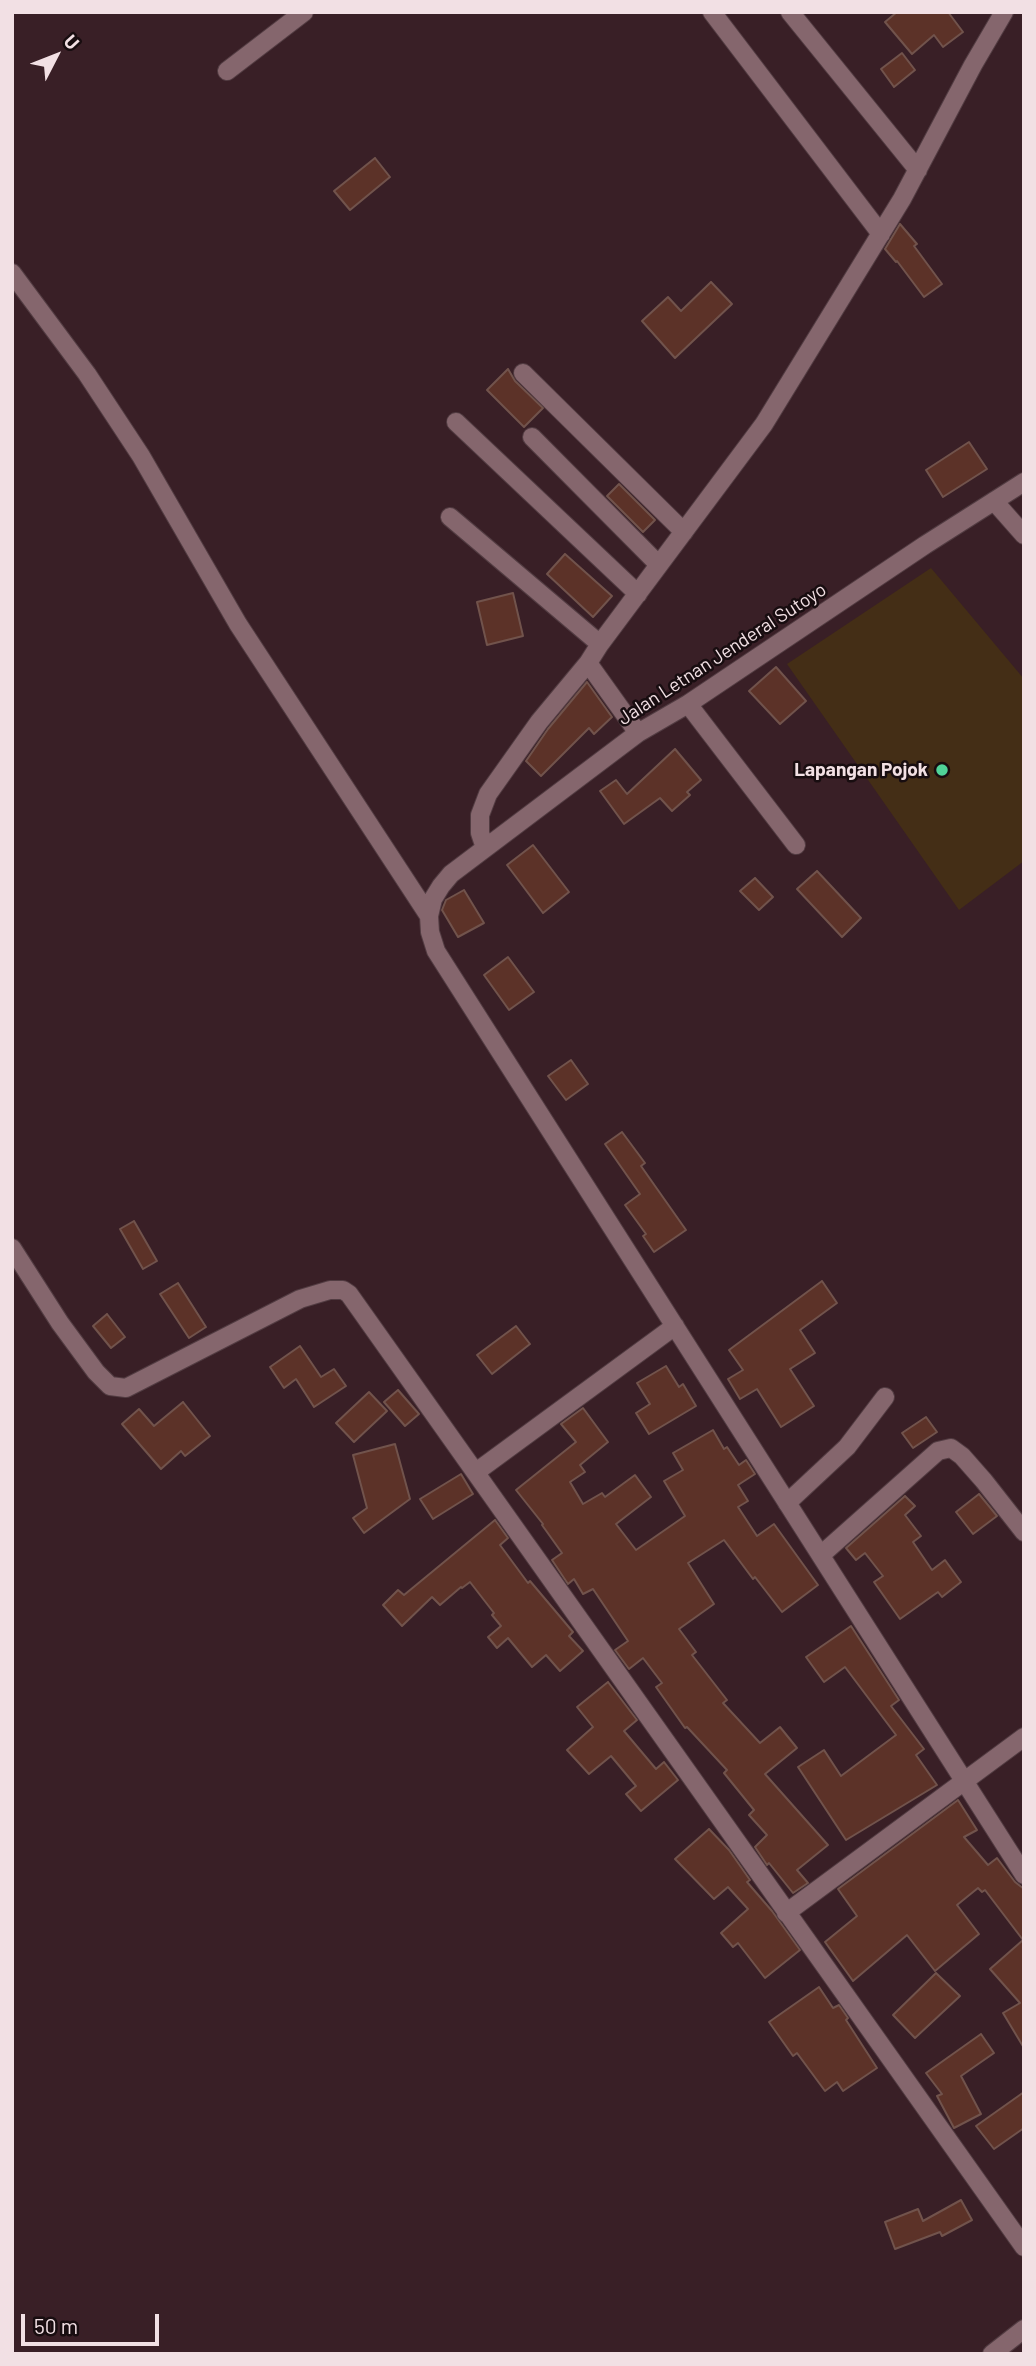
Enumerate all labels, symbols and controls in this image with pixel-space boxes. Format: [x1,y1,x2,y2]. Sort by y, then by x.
north arrow [21,21,91,91]
text: U [59,29,85,54]
street label: Jalan Letnan Jenderal Sutoyo [614,578,830,730]
place label: Lapangan Pojok [794,759,928,781]
marker: Lapangan Pojok [934,762,950,778]
scale bar [24,2300,163,2344]
text: 50 m [34,2313,78,2338]

